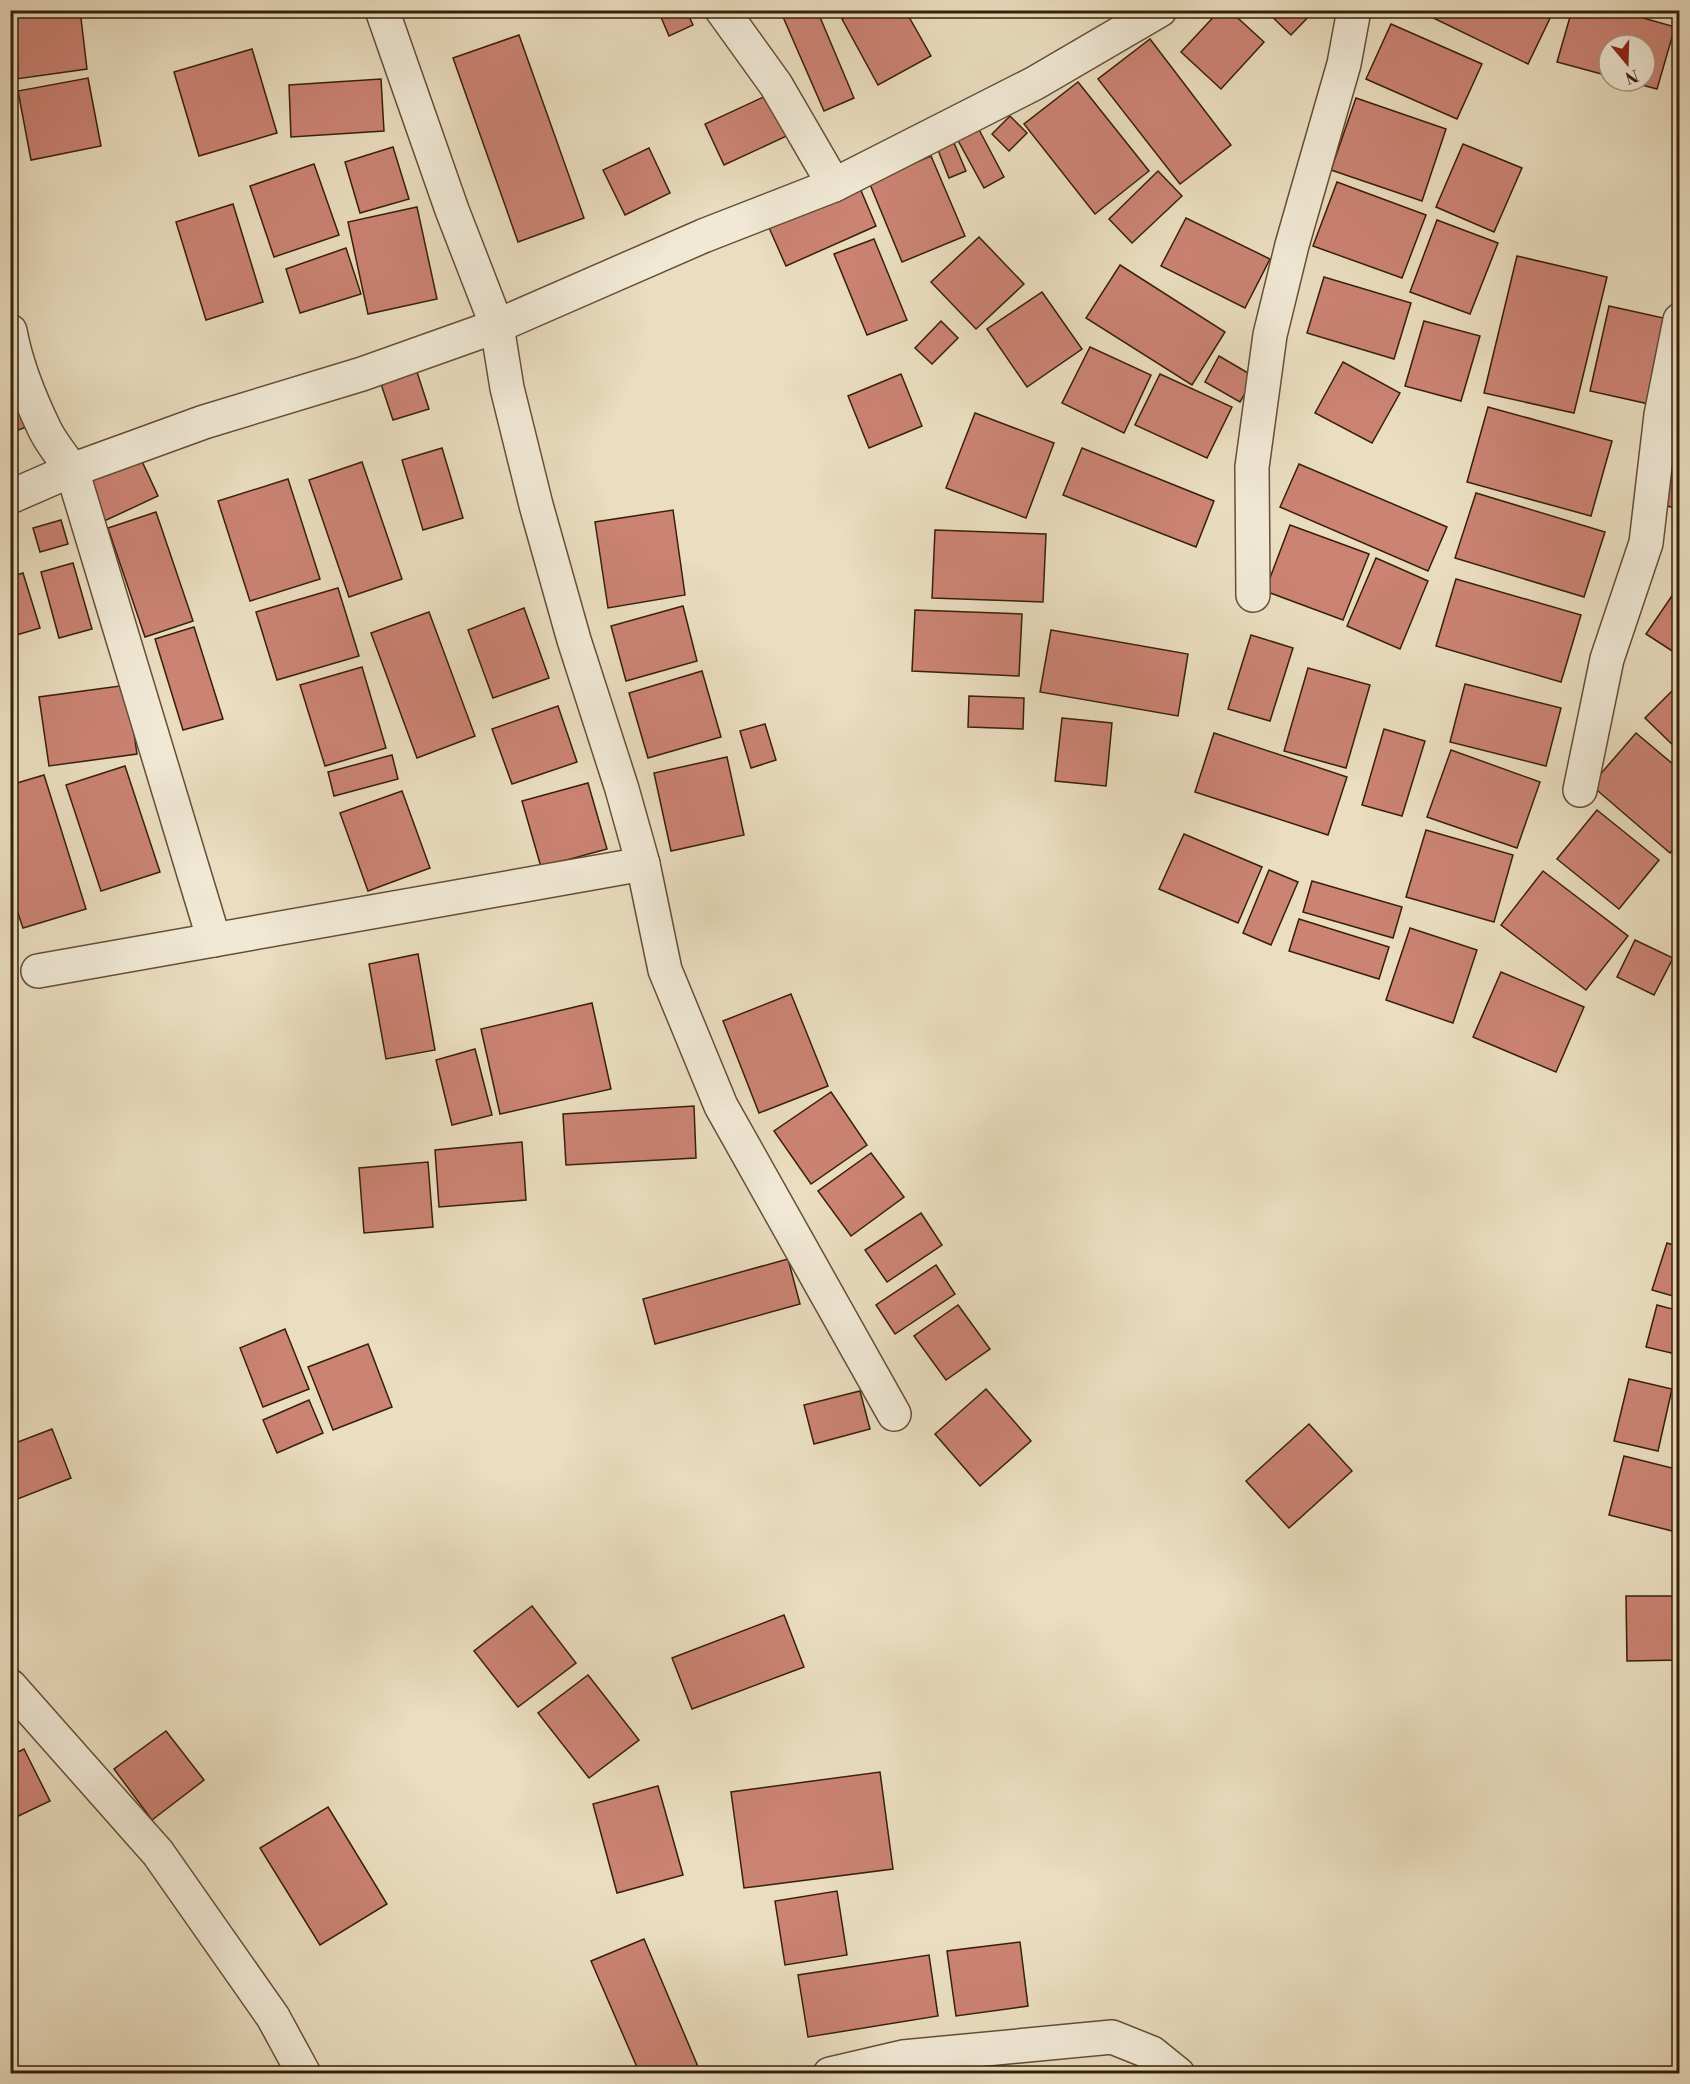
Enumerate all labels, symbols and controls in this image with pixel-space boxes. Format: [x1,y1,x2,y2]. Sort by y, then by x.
north arrow [1597,33,1657,93]
text: N [1622,65,1641,88]

